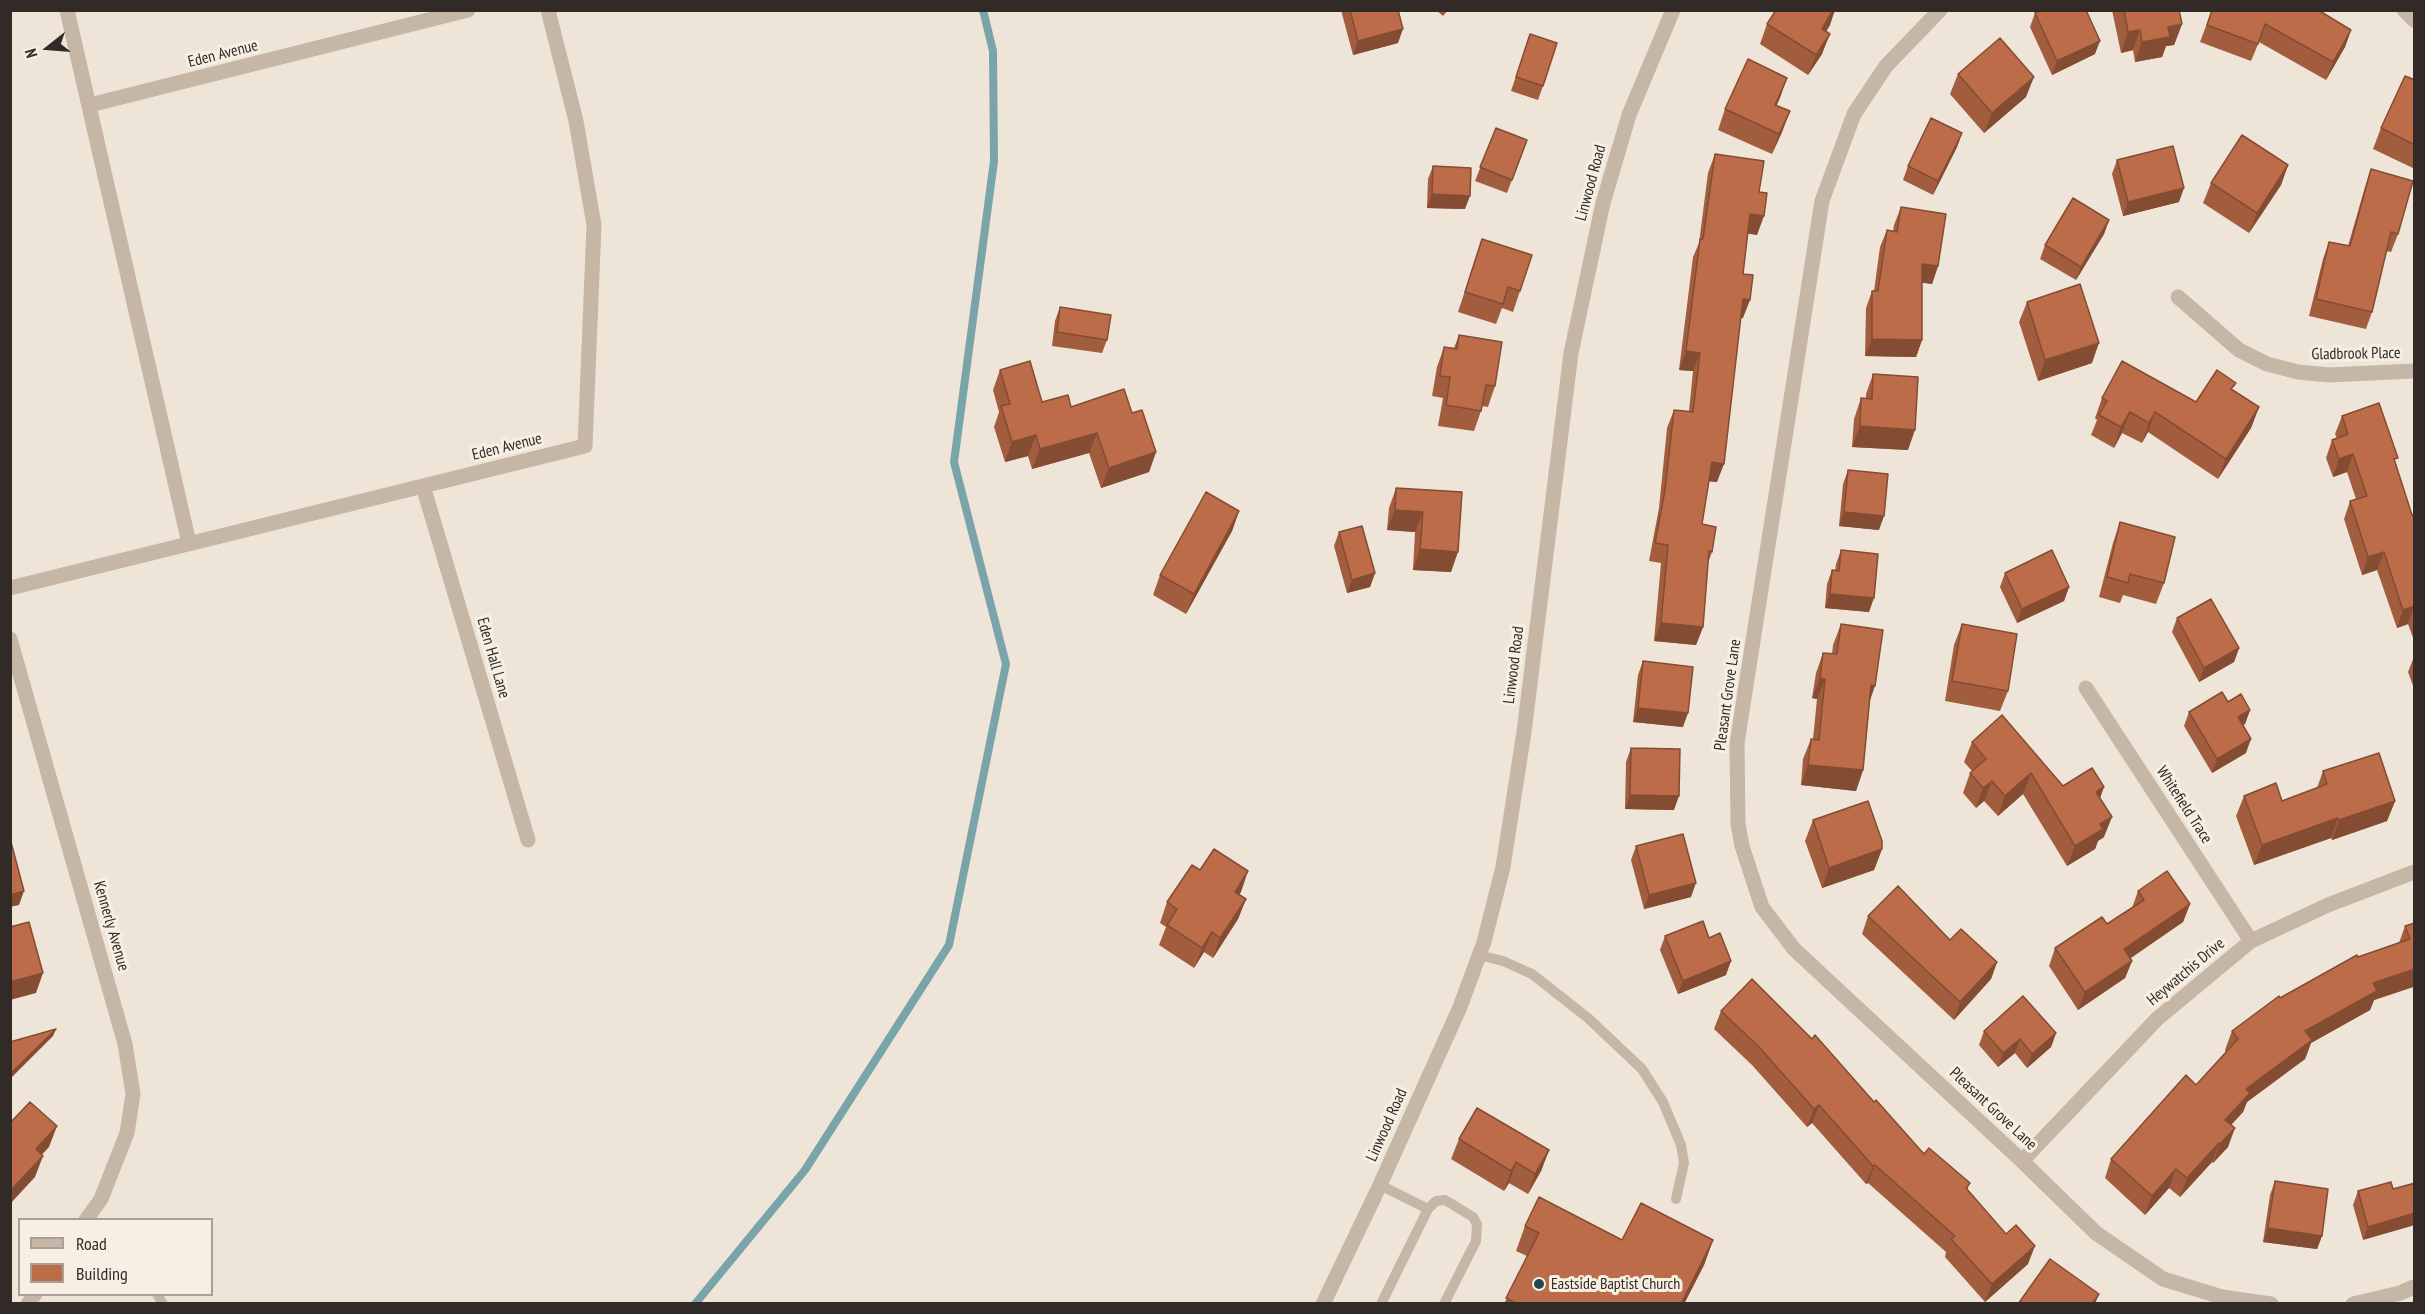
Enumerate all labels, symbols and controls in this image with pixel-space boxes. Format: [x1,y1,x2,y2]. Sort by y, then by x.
north arrow [18,18,78,78]
street label: Eden Avenue [186,36,260,72]
text: N [20,46,42,60]
street label: Linwood Road [1572,143,1610,223]
street label: Gladbrook Place [2311,344,2401,364]
street label: Eden Avenue [470,429,544,465]
street label: Eden Hall Lane [472,615,514,701]
street label: Linwood Road [1500,625,1528,705]
street label: Pleasant Grove Lane [1711,638,1745,752]
street label: Whitefield Trace [2152,763,2216,847]
street label: Kennerly Avenue [89,879,133,973]
street label: Heywatchis Drive [2143,934,2229,1010]
street label: Pleasant Grove Lane [1945,1064,2041,1154]
street label: Linwood Road [1362,1086,1412,1164]
legend [18,1218,213,1296]
text: Road [76,1232,107,1255]
text: Building [76,1262,128,1285]
place label: Eastside Baptist Church [1551,1274,1680,1294]
marker: Eastside Baptist Church [1532,1277,1546,1291]

